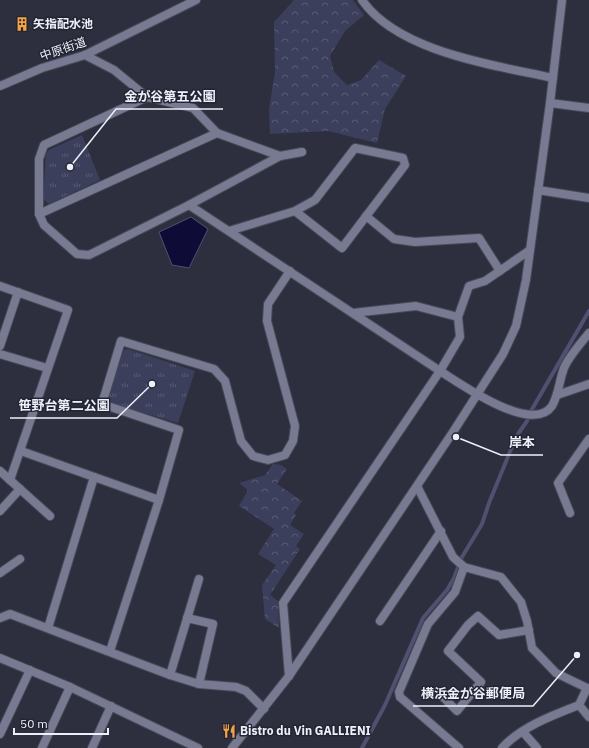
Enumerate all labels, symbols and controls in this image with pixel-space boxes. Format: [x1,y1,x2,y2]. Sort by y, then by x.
building icon: 矢指配水池 [14,16,30,32]
place label: 矢指配水池 [33,16,93,31]
street label: 中原街道 [38,34,88,63]
callout: 金が谷第五公園 [116,84,223,109]
text: 金が谷第五公園 [124,88,216,105]
callout: 笹野台第二公園 [10,393,117,418]
text: 笹野台第二公園 [18,397,110,414]
callout: 岸本 [501,430,543,455]
text: 岸本 [509,434,535,451]
callout: 横浜金が谷郵便局 [413,681,533,706]
text: 横浜金が谷郵便局 [421,685,525,702]
scale bar [14,710,108,736]
text: 50 m [20,716,48,731]
restaurant icon: Bistro du Vin GALLIENI [221,723,237,739]
place label: Bistro du Vin GALLIENI [240,723,371,738]

